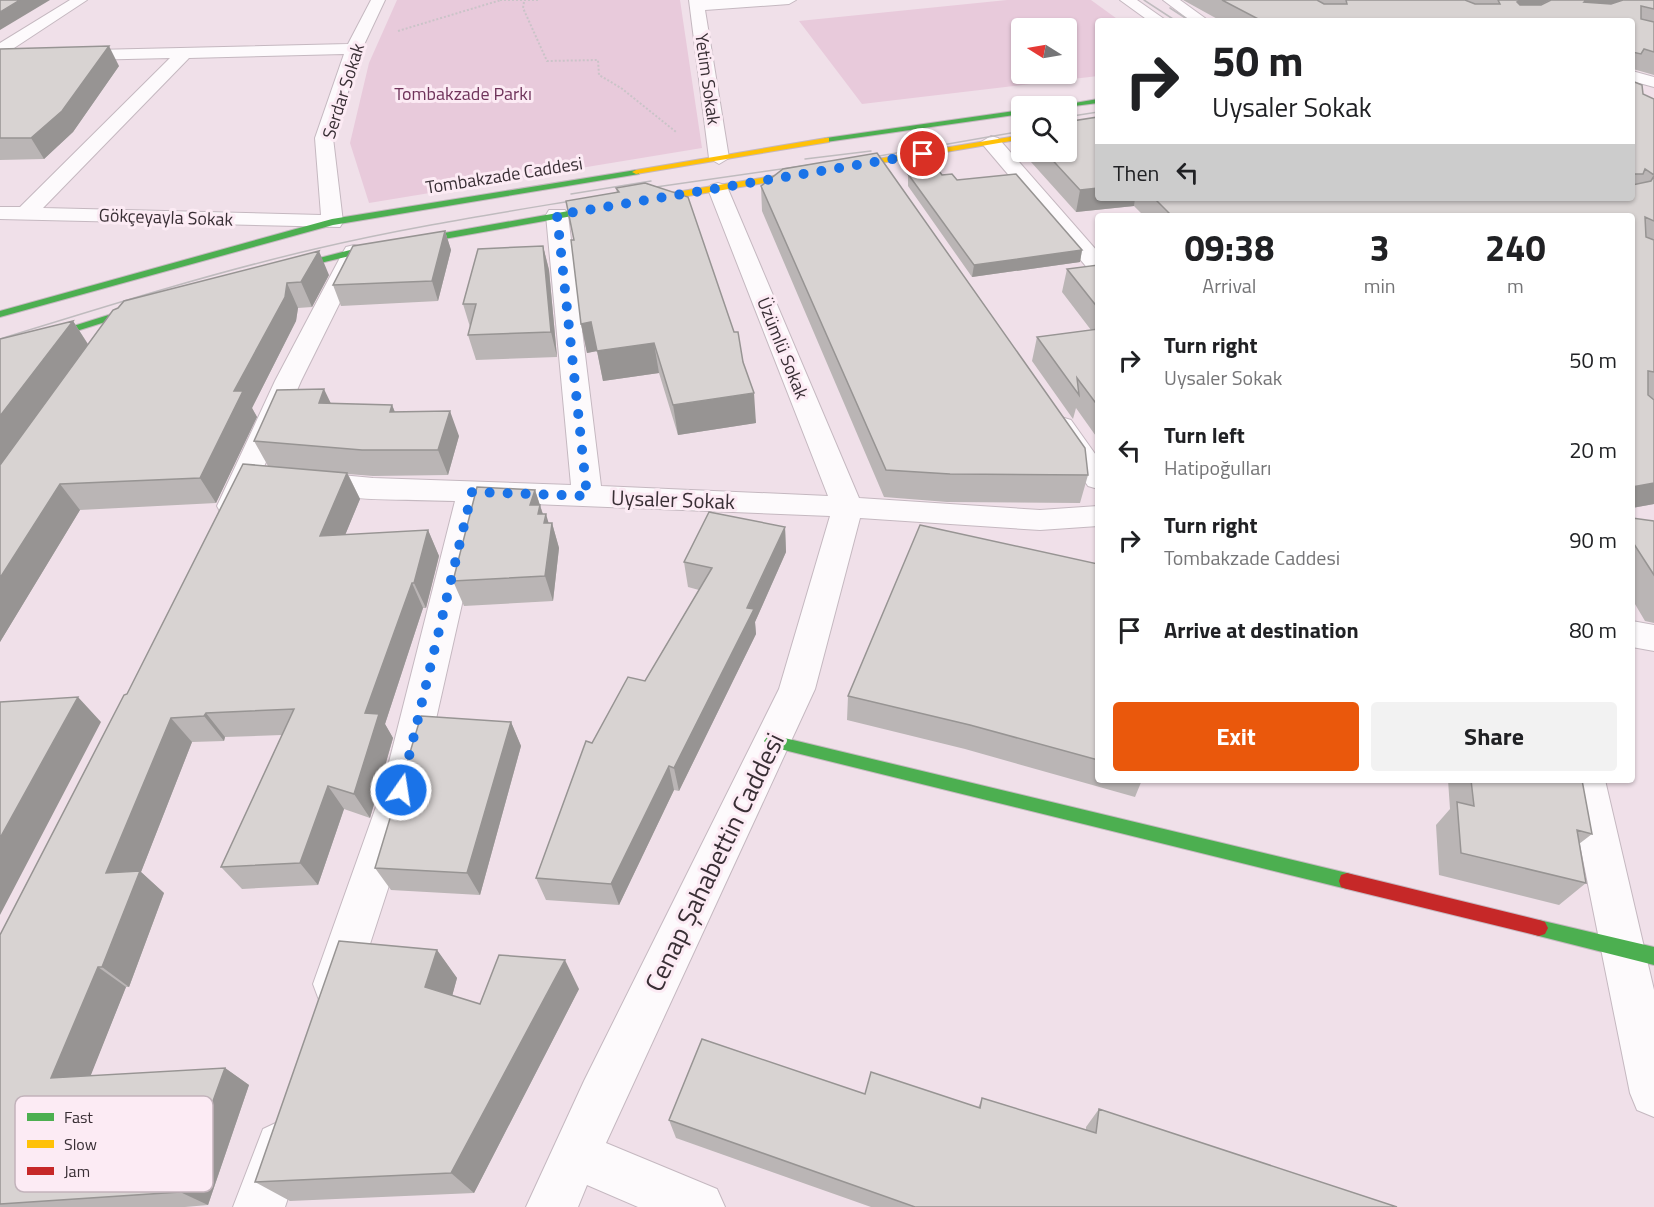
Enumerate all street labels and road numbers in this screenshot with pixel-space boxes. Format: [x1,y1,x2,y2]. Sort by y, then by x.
street label: Yetim Sokak [688,31,728,127]
street label: Serdar Sokak [315,39,371,142]
street label: Tombakzade Caddesi [424,149,584,201]
street label: Gökçeyayla Sokak [98,201,234,233]
street label: Üzümlü Sokak [750,293,816,403]
street label: Uysaler Sokak [610,481,736,517]
street label: Cenap Şahabettin Caddesi [634,726,794,998]

